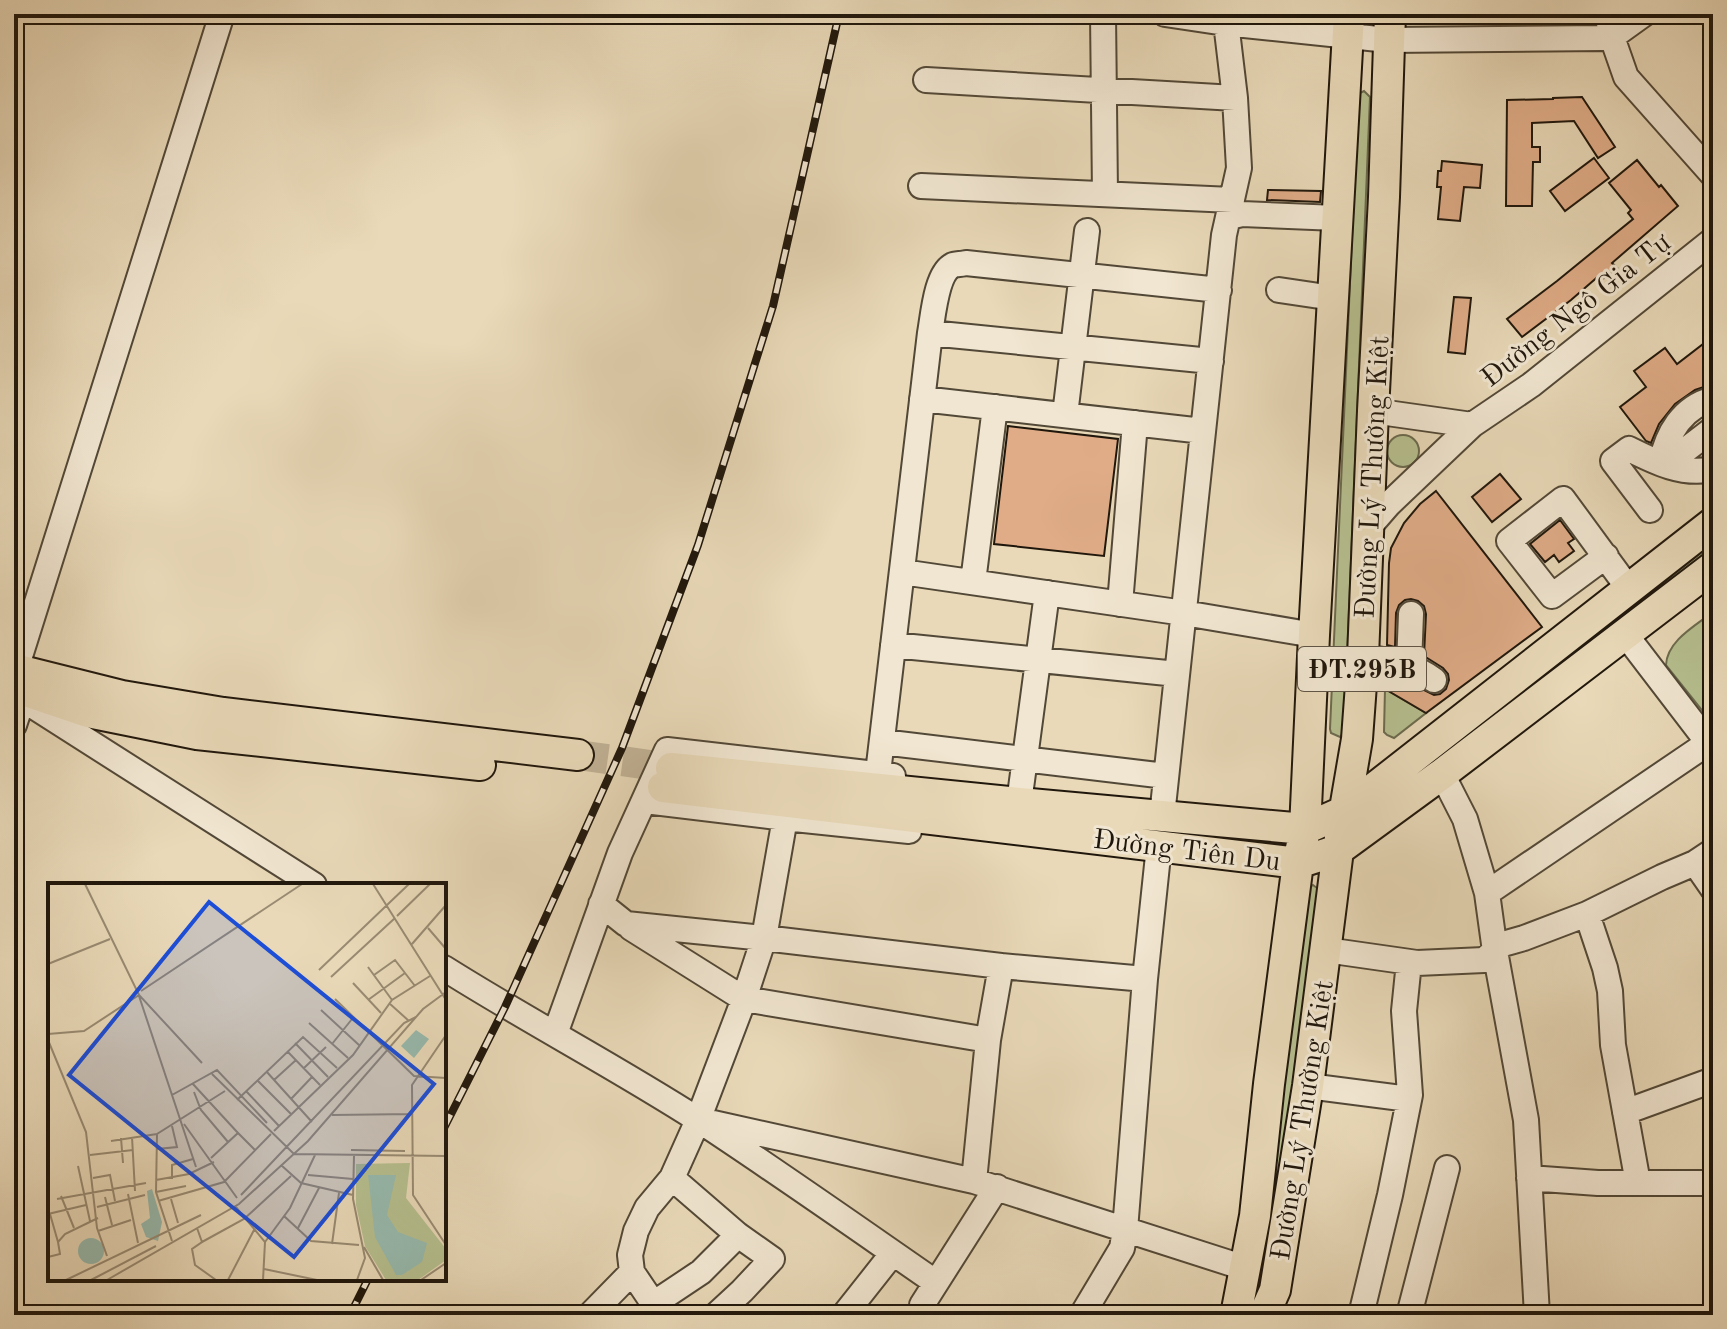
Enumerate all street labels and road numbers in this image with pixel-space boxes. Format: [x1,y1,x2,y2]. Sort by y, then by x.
street label: Đường Ngô Gia Tự [1477,229,1677,394]
street label: Đường Lý Thường Kiệt [1353,335,1395,619]
road number: ĐT.295B [1298,647,1426,691]
street label: Đường Tiên Du [1091,827,1282,877]
street label: Đường Lý Thường Kiệt [1268,978,1340,1263]

